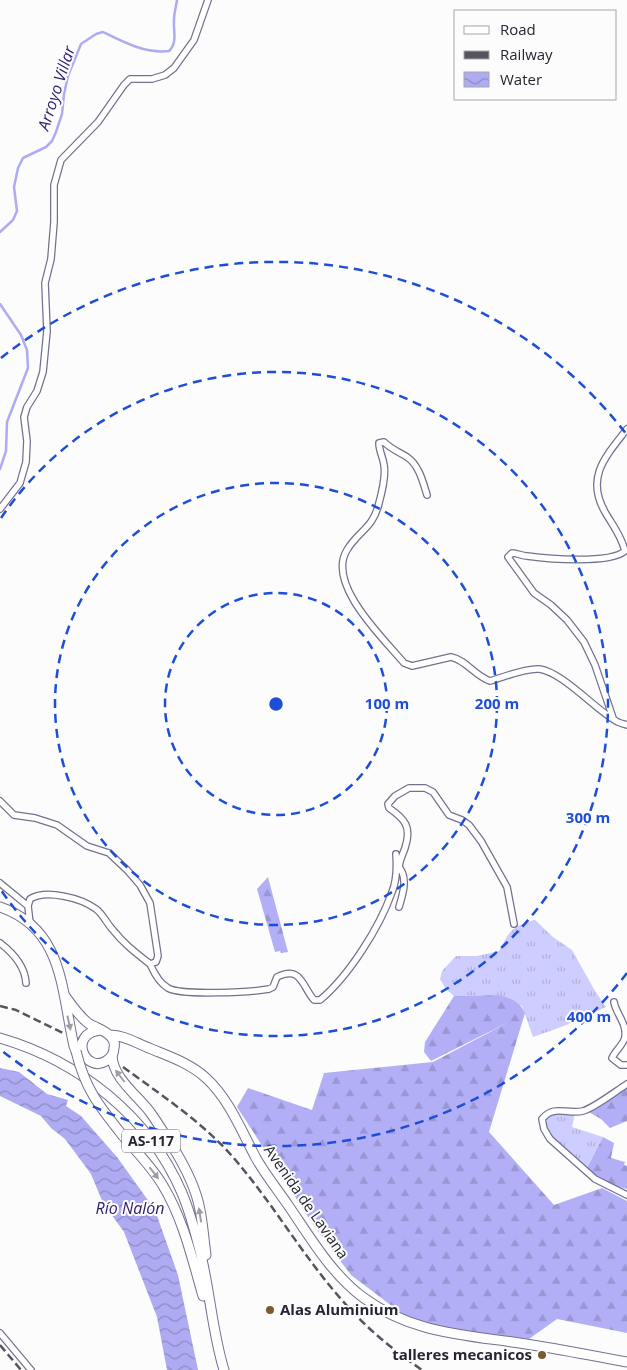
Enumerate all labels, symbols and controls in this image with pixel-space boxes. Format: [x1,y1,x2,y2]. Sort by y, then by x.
legend [454,10,617,100]
text: Road [500,19,536,39]
water label: Arroyo Villar [32,42,80,134]
text: Railway [500,44,553,64]
text: Water [500,69,542,89]
text: 100 m [365,693,409,713]
text: 200 m [475,693,519,713]
centre of rings [267,695,285,713]
text: 300 m [566,807,610,827]
text: 400 m [567,1006,611,1026]
one-way arrow [65,1015,73,1030]
one-way arrow [115,1069,125,1083]
road number: AS-117 [122,1130,180,1152]
street label: Avenida de Laviana [260,1141,354,1262]
one-way arrow [149,1166,159,1180]
water label: Río Nalón [96,1197,164,1219]
one-way arrow [196,1206,204,1222]
place label: Alas Aluminium [280,1299,398,1319]
marker: Alas Aluminium [264,1304,276,1316]
place label: talleres mecanicos [392,1344,532,1364]
marker: talleres mecanicos [536,1349,548,1361]

